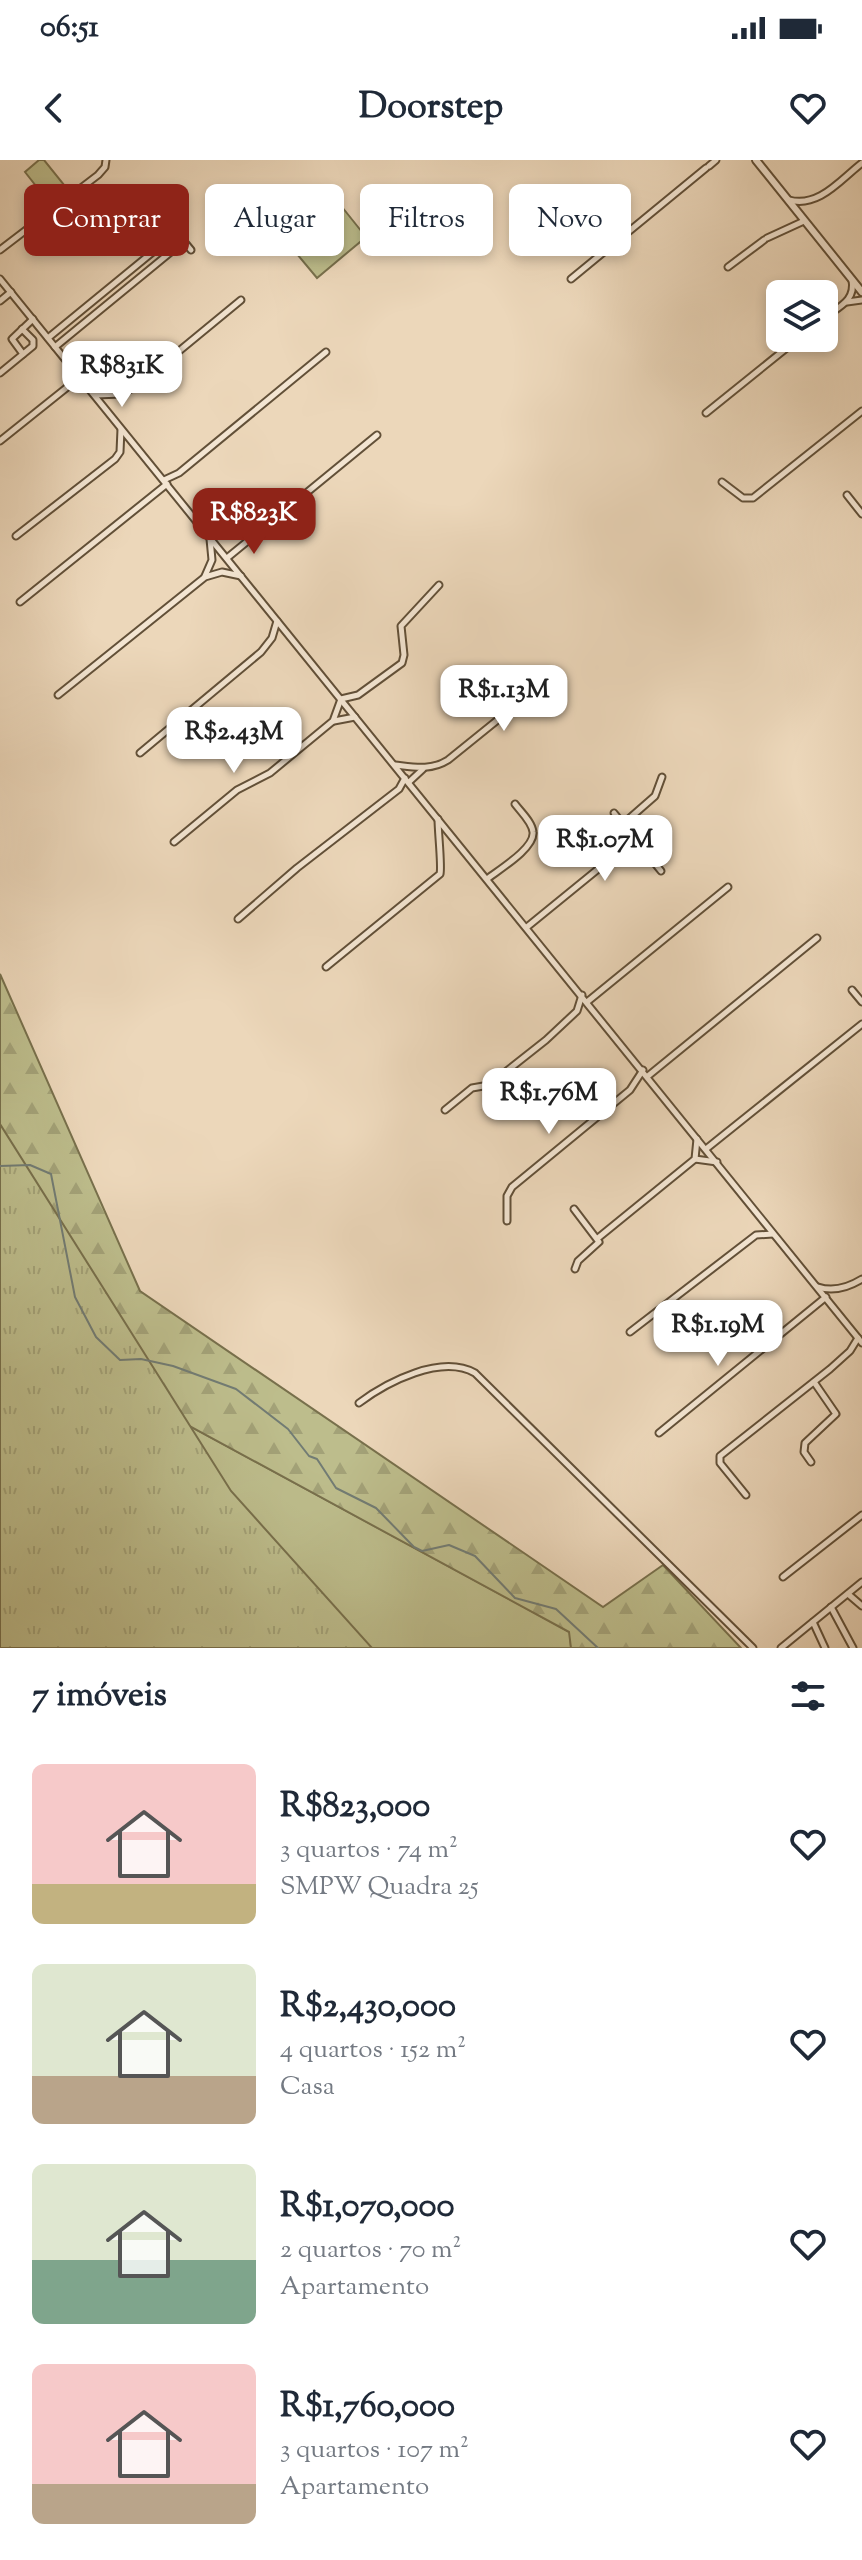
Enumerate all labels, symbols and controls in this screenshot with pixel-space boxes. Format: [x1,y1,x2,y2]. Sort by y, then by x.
text: 06:51 [40,7,99,50]
text: Doorstep [359,82,503,134]
icon: back [32,86,76,130]
icon: heart [786,86,830,130]
chip: Comprar [24,184,189,256]
chip: Alugar [205,184,344,256]
chip: Filtros [360,184,493,256]
chip: Novo [509,184,631,256]
map controls [766,280,838,352]
button: layers [766,280,838,352]
pin: R$831K [57,341,187,409]
text: R$831K [80,348,164,385]
pin: R$823K [189,488,319,556]
text: R$823K [211,495,297,532]
pin: R$1.13M [430,665,578,733]
text: R$1.13M [458,672,550,709]
pin: R$2.43M [160,707,308,775]
text: R$2.43M [185,714,283,751]
pin: R$1.07M [531,815,679,883]
text: R$1.07M [556,822,654,859]
pin: R$1.76M [475,1068,623,1136]
text: R$1.76M [500,1075,598,1112]
pin: R$1.19M [644,1300,792,1368]
text: R$1.19M [671,1307,765,1344]
text: 7 imóveis [32,1672,167,1721]
icon: filters [786,1674,830,1718]
text: R$823,000 [280,1783,430,1832]
icon: home [96,1796,192,1892]
icon: heart [786,1822,830,1866]
text: 3 quartos · 74 m² [280,1832,458,1869]
text: SMPW Quadra 25 [280,1869,479,1906]
text: R$2,430,000 [280,1983,456,2032]
icon: home [96,1996,192,2092]
icon: heart [786,2022,830,2066]
text: 4 quartos · 152 m² [280,2032,466,2069]
text: Casa [280,2069,335,2106]
text: R$1,070,000 [280,2183,455,2232]
icon: home [96,2196,192,2292]
icon: heart [786,2222,830,2266]
text: 2 quartos · 70 m² [280,2232,461,2269]
text: Apartamento [280,2269,429,2306]
text: R$1,760,000 [280,2383,455,2432]
icon: home [96,2396,192,2492]
icon: heart [786,2422,830,2466]
text: 3 quartos · 107 m² [280,2432,469,2469]
text: Apartamento [280,2469,429,2506]

